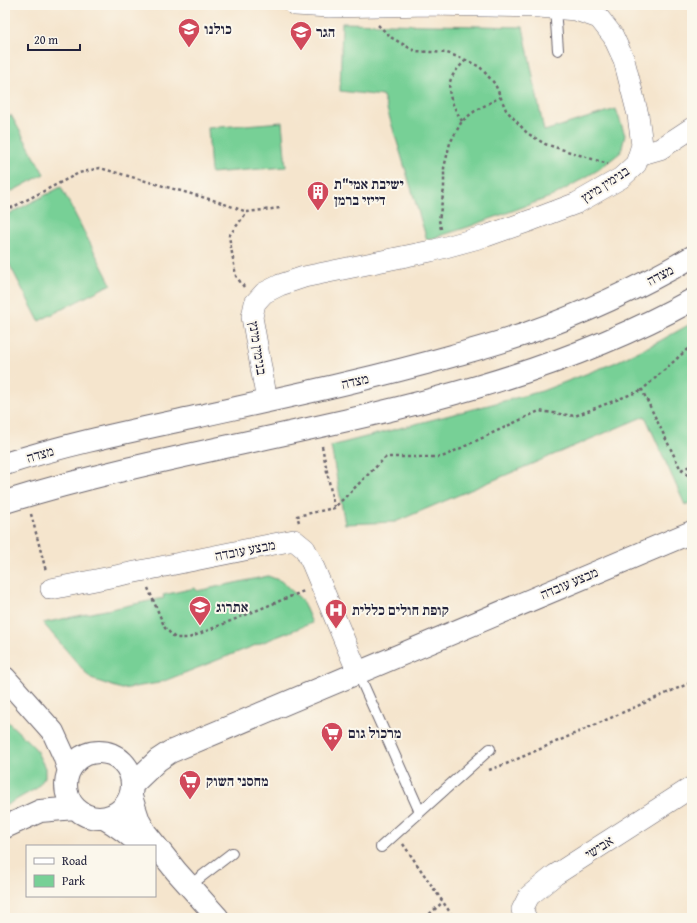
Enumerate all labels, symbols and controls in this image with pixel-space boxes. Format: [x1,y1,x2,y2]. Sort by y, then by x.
school or university icon: כולנו [176,16,202,49]
place label: כולנו [204,19,232,39]
school or university icon: הגר [288,19,314,52]
place label: הגר [316,22,335,42]
scale bar [28,26,80,52]
text: 20 m [34,31,58,48]
street label: בנימין מינץ [577,161,633,207]
place label: ישיבת אמי"ת דייזי ברמן [334,174,404,210]
building icon: ישיבת אמי"ת דייזי ברמן [305,179,331,212]
street label: מצדה [643,260,677,290]
street label: בנימין מינץ [244,320,272,377]
street label: מצדה [339,368,371,394]
street label: מצדה [24,441,56,467]
street label: מבצע עובדה [213,534,277,566]
street label: מבצע עובדה [537,562,601,604]
school or university icon: אתרוג [187,594,213,627]
place label: אתרוג [216,597,249,617]
hospital icon: קופת חולים כללית [323,597,349,630]
place label: קופת חולים כללית [352,600,449,620]
supermarket icon: מרכול גום [319,720,345,753]
place label: מרכול גום [348,723,401,743]
supermarket icon: מחסני השוק [177,768,203,801]
place label: מחסני השוק [206,771,269,791]
street label: אבישי [581,830,617,864]
legend [26,845,156,897]
text: Road [62,852,88,869]
text: Park [62,872,86,889]

